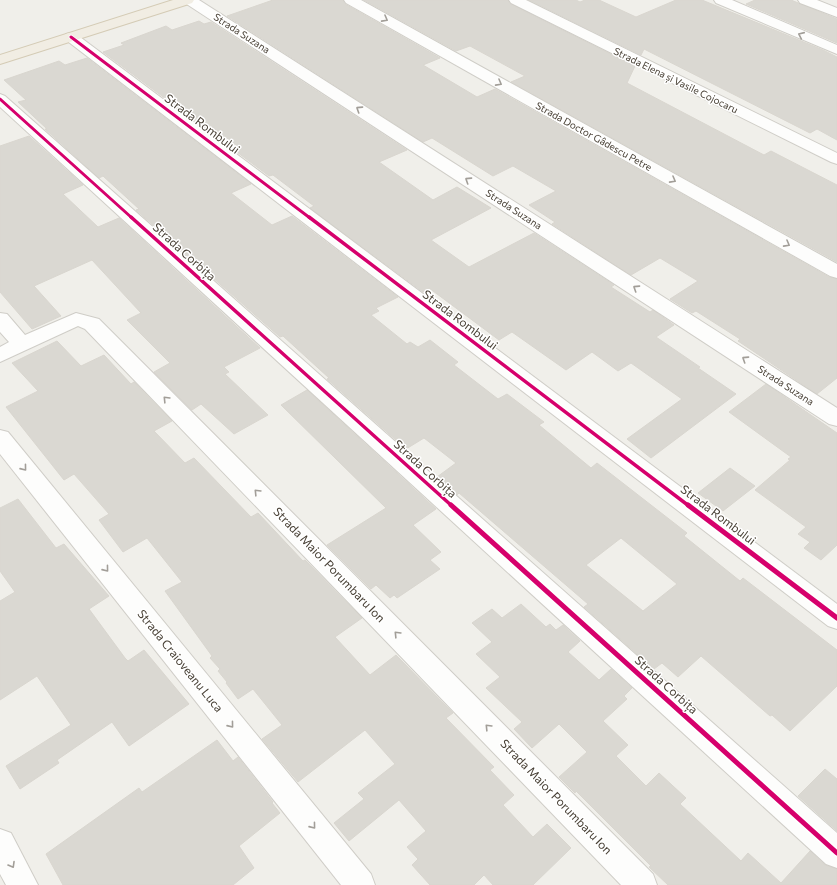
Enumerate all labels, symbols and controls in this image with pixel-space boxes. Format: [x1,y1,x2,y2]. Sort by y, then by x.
street label: Strada Suzana [212,10,272,56]
one-way arrow [381,14,388,22]
one-way arrow [798,32,806,40]
street label: Strada Elena și Vasile Cojocaru [611,45,740,116]
one-way arrow [495,78,502,85]
street label: Strada Rombului [162,90,243,156]
street label: Strada Doctor Gâdescu Petre [534,99,654,173]
one-way arrow [356,106,363,114]
one-way arrow [669,176,676,183]
one-way arrow [466,178,473,185]
street label: Strada Suzana [484,186,544,232]
street label: Strada Corbița [150,219,219,284]
one-way arrow [783,239,790,246]
street label: Strada Rombului [420,286,501,352]
one-way arrow [633,286,640,293]
one-way arrow [743,357,750,364]
street label: Strada Suzana [756,362,816,408]
one-way arrow [163,396,170,404]
street label: Strada Corbița [391,436,460,501]
one-way arrow [20,464,27,471]
street label: Strada Rombului [678,481,759,547]
one-way arrow [254,489,261,497]
street label: Strada Maior Porumbaru Ion [271,504,388,625]
one-way arrow [101,565,108,572]
street label: Strada Craioveanu Luca [135,606,226,714]
one-way arrow [394,631,401,639]
street label: Strada Corbița [632,652,701,717]
one-way arrow [227,721,234,728]
one-way arrow [485,724,492,732]
street label: Strada Maior Porumbaru Ion [498,736,615,857]
one-way arrow [308,822,315,829]
one-way arrow [7,861,14,868]

